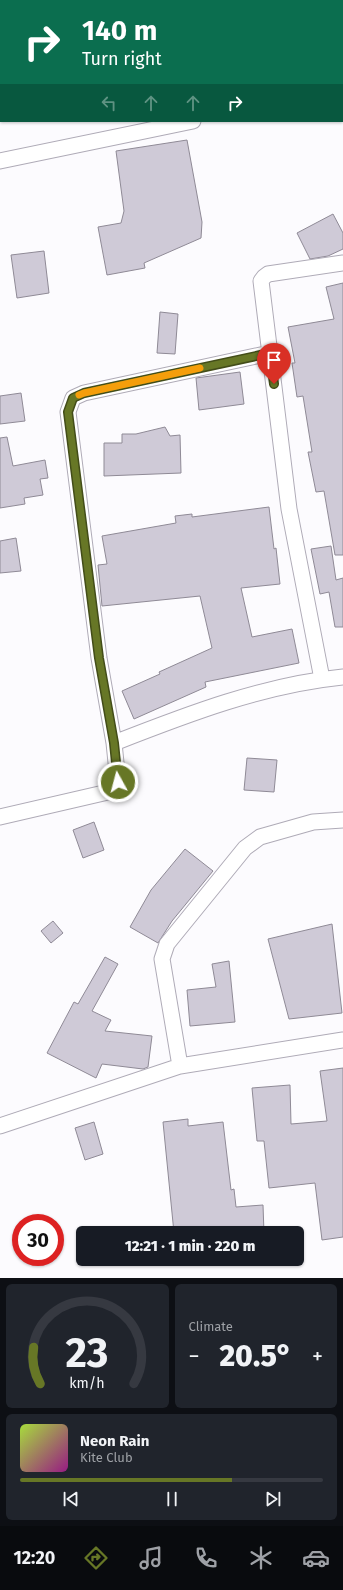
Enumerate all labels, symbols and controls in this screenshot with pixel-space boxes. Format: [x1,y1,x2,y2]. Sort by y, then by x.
text: 140 m [82,14,158,47]
icon: right [16,16,68,68]
text: Turn right [82,48,162,70]
icon: left [98,92,120,114]
icon: ahead [140,92,162,114]
icon: ahead [182,92,204,114]
icon: right [224,92,246,114]
pin [257,343,291,384]
icon: arrive [263,349,285,371]
position arrow [97,761,139,803]
speed limit sign: 30 [12,1214,64,1266]
text: 12:21 · 1 min · 220 m [125,1237,255,1255]
text: Climate [189,1319,233,1334]
text: 23 [66,1328,109,1378]
text: 20.5° [219,1338,292,1374]
text: − [189,1343,200,1370]
text: + [312,1343,323,1370]
text: km/h [70,1375,105,1392]
text: Neon Rain [80,1432,149,1450]
text: Kite Club [80,1450,133,1465]
icon: previous [60,1488,82,1510]
icon: pause [161,1488,183,1510]
icon: next [262,1488,284,1510]
icon: directions [82,1544,110,1572]
icon: music [137,1544,165,1572]
icon: phone [192,1544,220,1572]
icon: climate [247,1544,275,1572]
icon: car [302,1544,330,1572]
text: 12:20 [13,1547,55,1569]

